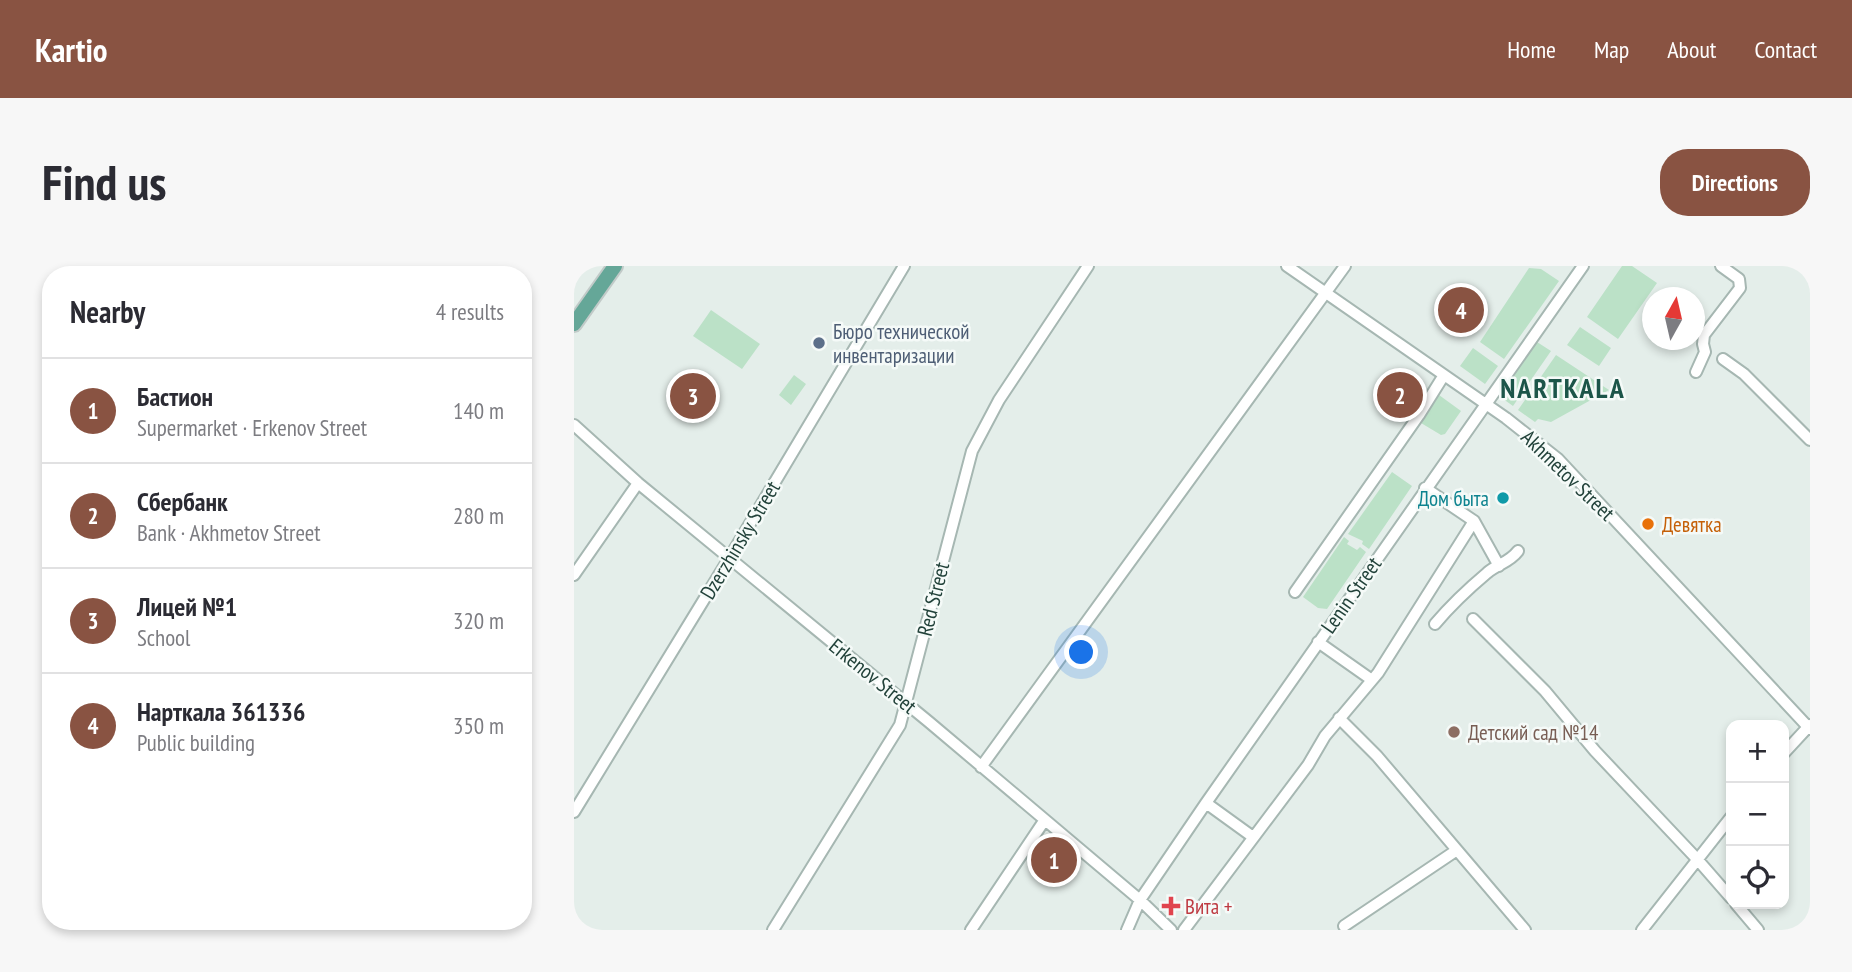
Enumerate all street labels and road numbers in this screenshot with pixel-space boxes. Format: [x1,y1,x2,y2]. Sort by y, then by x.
street label: Akhmetov Street [1516,424,1621,526]
street label: Dzerzhinsky Street [694,476,786,604]
street label: Lenin Street [1315,551,1387,639]
street label: Red Street [911,559,955,639]
street label: Erkenov Street [824,632,922,720]

